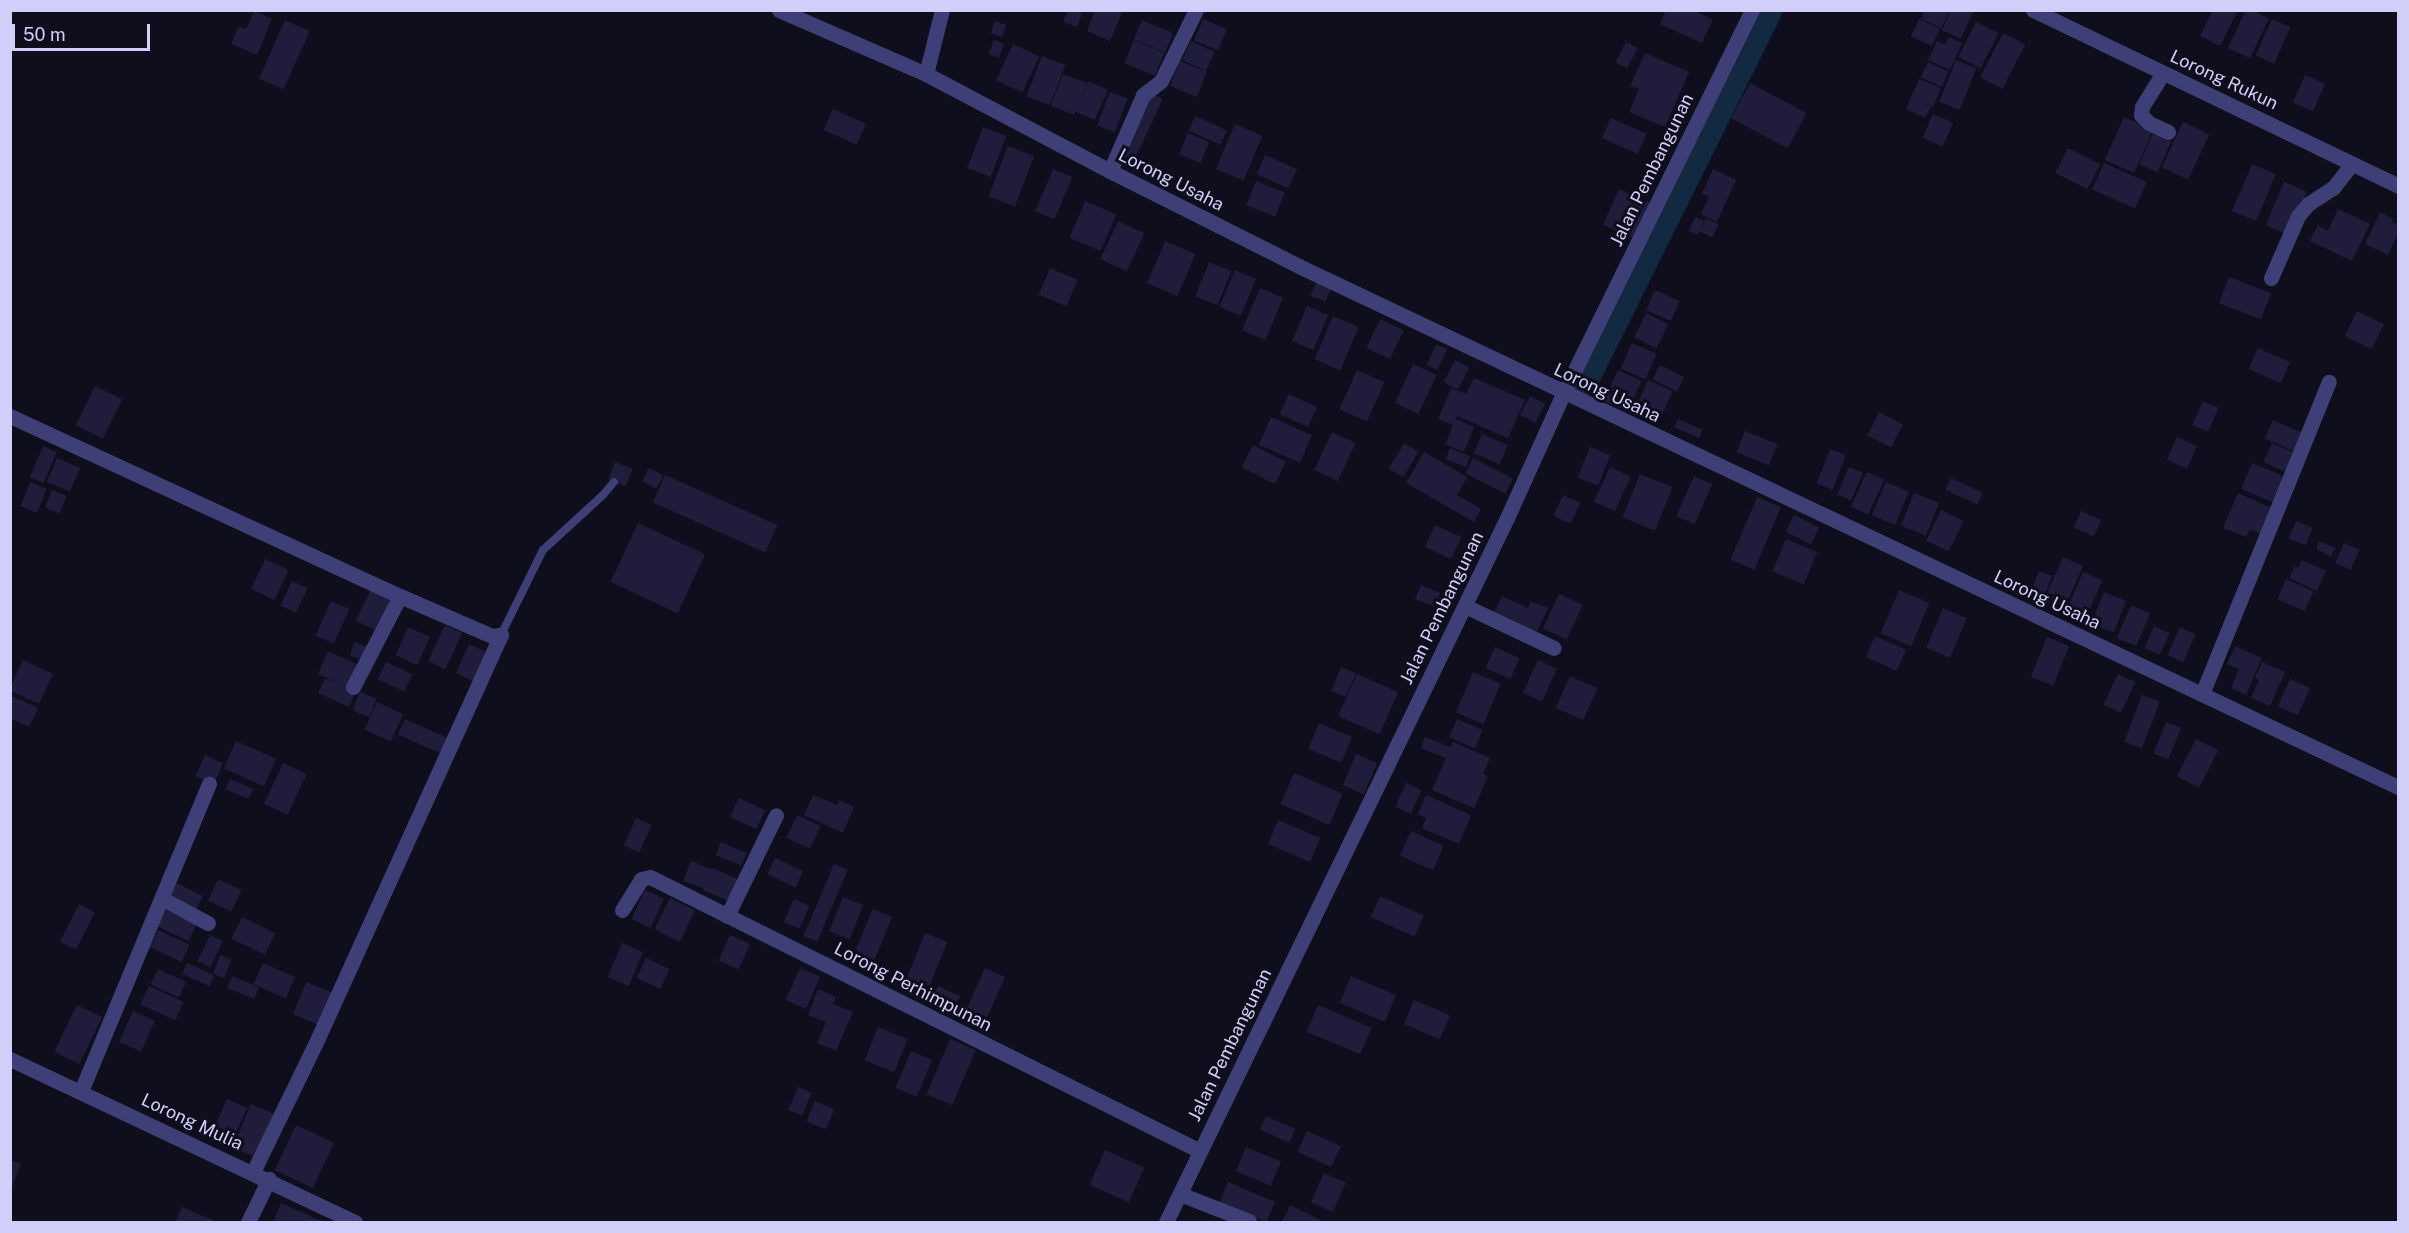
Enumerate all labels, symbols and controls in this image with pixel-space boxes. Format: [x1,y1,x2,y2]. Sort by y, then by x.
scale bar [15,12,153,50]
text: 50 m [23,24,66,45]
street label: Lorong Rukun [2167,46,2281,114]
street label: Jalan Pembangunan [1606,90,1698,250]
street label: Lorong Usaha [1115,144,1227,216]
street label: Lorong Usaha [1550,359,1664,427]
street label: Jalan Pembangunan [1396,528,1488,688]
street label: Lorong Usaha [1990,566,2104,634]
street label: Lorong Perhimpunan [830,938,996,1036]
street label: Jalan Pembangunan [1184,965,1276,1125]
street label: Lorong Mulia [138,1089,246,1155]

